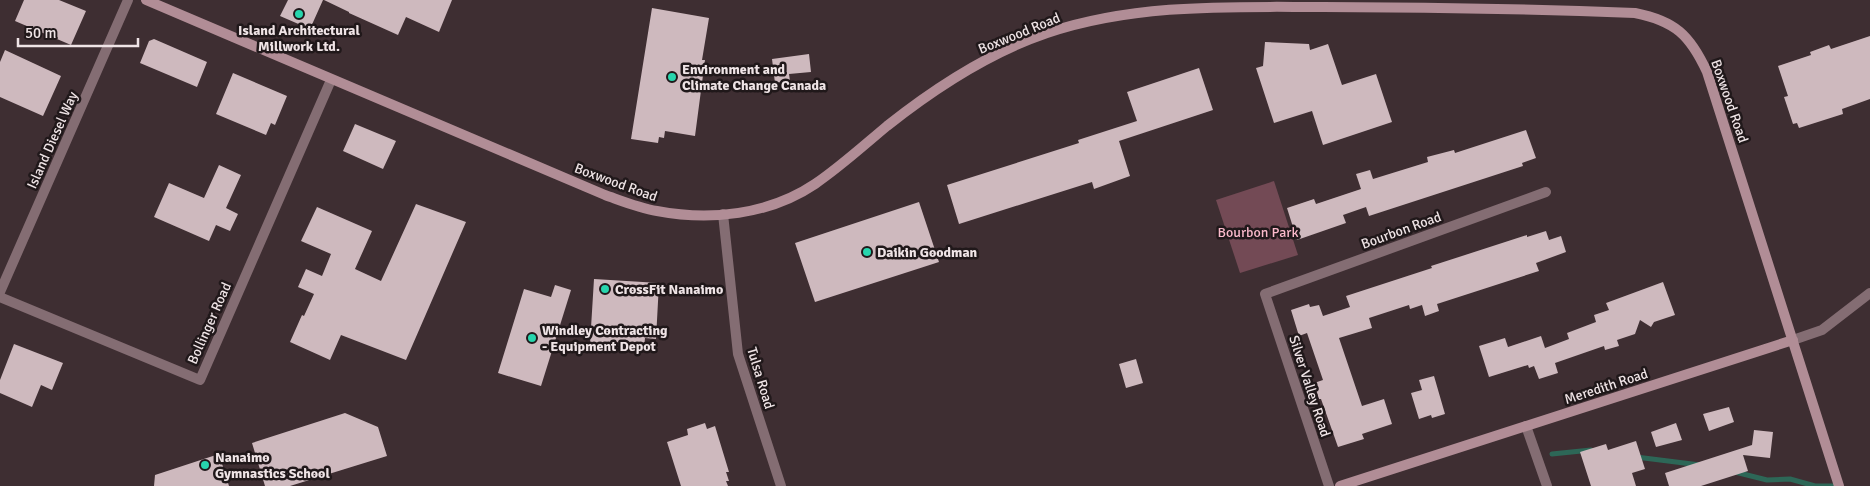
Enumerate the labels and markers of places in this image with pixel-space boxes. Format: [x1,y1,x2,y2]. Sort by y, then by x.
marker: Island Architectural Millwork Ltd. [293,8,305,20]
place label: Island Architectural Millwork Ltd. [238,22,361,55]
place label: Environment and Climate Change Canada [682,61,826,94]
marker: Environment and Climate Change Canada [666,71,678,83]
place label: Daikin Goodman [877,244,978,261]
marker: Daikin Goodman [861,246,873,258]
place label: CrossFit Nanaimo [615,281,723,298]
marker: CrossFit Nanaimo [599,283,611,295]
place label: Windley Contracting - Equipment Depot [542,322,668,355]
marker: Windley Contracting - Equipment Depot [526,332,538,344]
place label: Nanaimo Gymnastics School [215,449,330,482]
marker: Nanaimo Gymnastics School [199,459,211,471]

